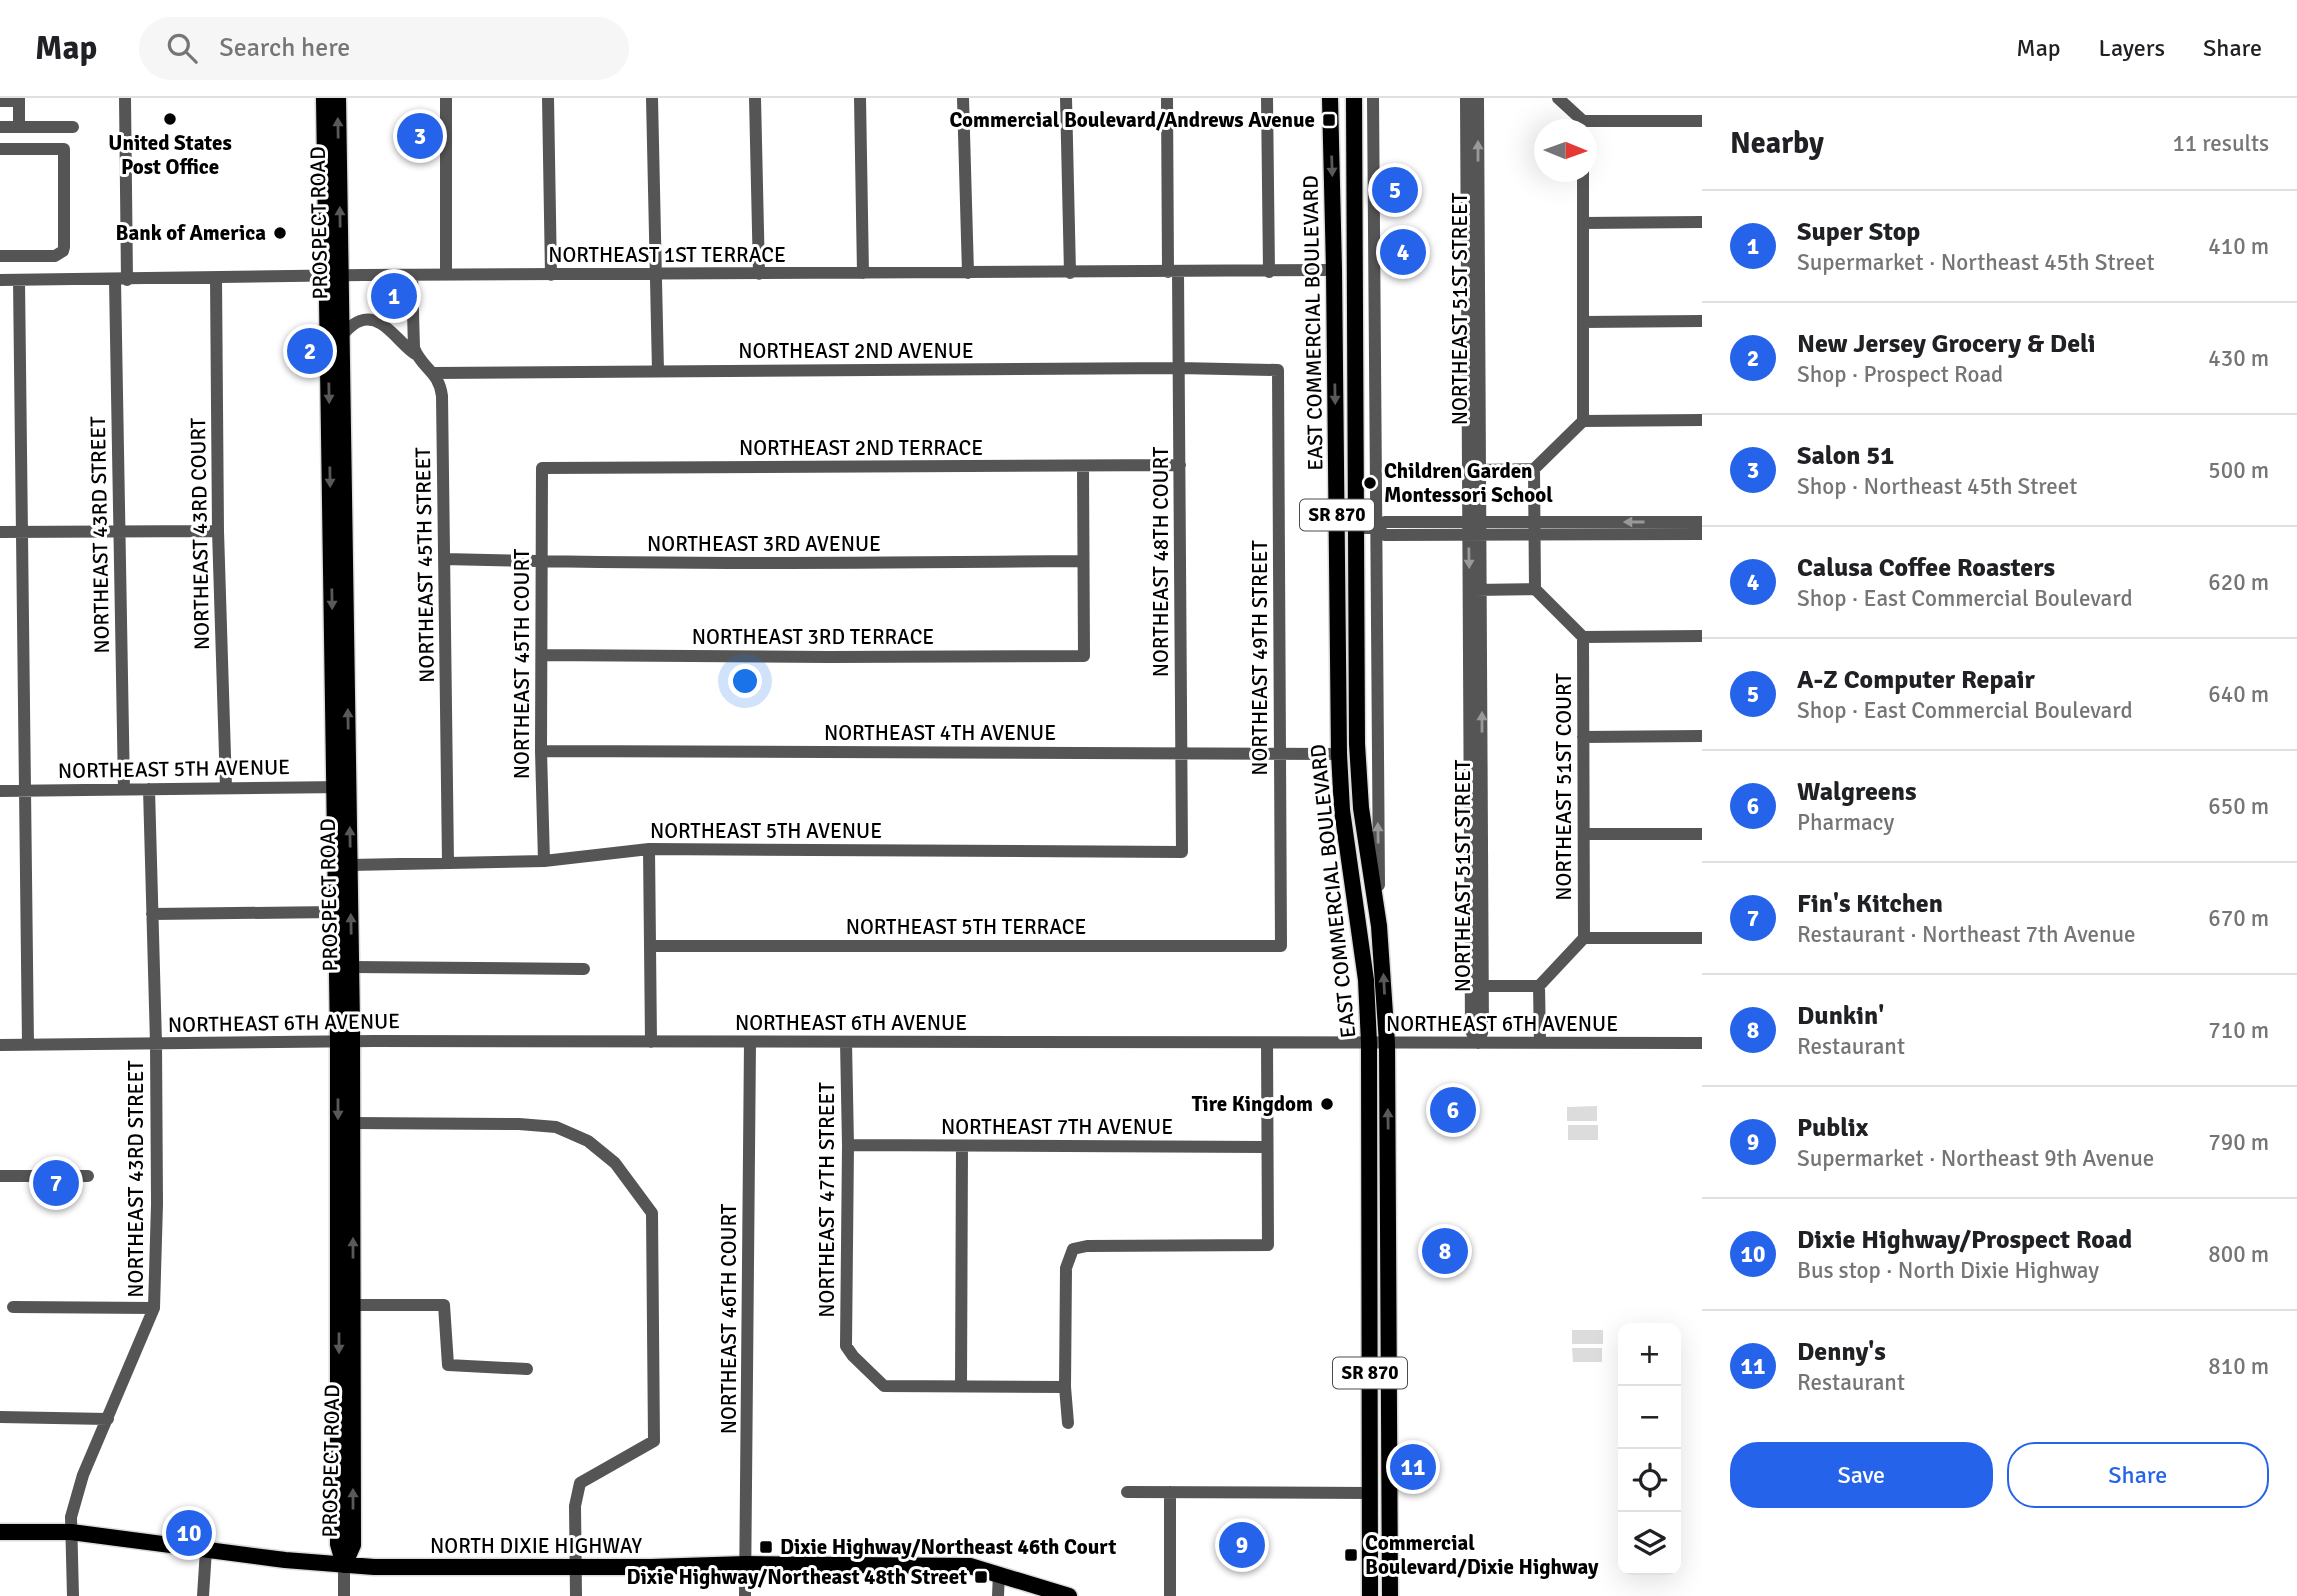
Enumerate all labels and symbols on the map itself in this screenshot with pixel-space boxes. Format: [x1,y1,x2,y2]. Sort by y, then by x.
place label: Commercial Boulevard/Andrews Avenue [949,107,1315,133]
pin: 3 [397,110,443,162]
marker: United States Post Office [162,111,178,127]
marker: Commercial Boulevard/Andrews Avenue [1321,112,1337,128]
one-way arrow [333,117,344,139]
north arrow [1534,119,1597,182]
place label: United States Post Office [108,130,232,180]
one-way arrow [1472,140,1484,162]
street label: PROSPECT ROAD [305,146,333,300]
one-way arrow [1326,155,1338,177]
pin: 5 [1372,164,1418,216]
street label: EAST COMMERCIAL BOULEVARD [1297,175,1329,471]
street label: NORTHEAST 51ST STREET [1447,192,1473,425]
one-way arrow [334,206,346,228]
place label: Bank of America [116,220,266,246]
marker: Bank of America [272,225,288,241]
pin: 4 [1380,226,1426,278]
street label: NORTHEAST 1ST TERRACE [548,242,786,268]
pin: 1 [371,270,417,322]
pin: 2 [287,325,333,377]
street label: NORTHEAST 2ND AVENUE [738,338,974,364]
one-way arrow [323,382,335,404]
one-way arrow [1329,383,1341,405]
street label: NORTHEAST 43RD STREET [85,415,115,654]
street label: NORTHEAST 43RD COURT [185,417,215,650]
street label: NORTHEAST 2ND TERRACE [739,435,983,461]
street label: NORTHEAST 45TH STREET [410,446,440,683]
street label: NORTHEAST 48TH COURT [1148,446,1174,677]
place label: Children Garden Montessori School [1384,458,1553,508]
one-way arrow [324,466,336,488]
marker: Children Garden Montessori School [1362,475,1378,491]
road number: SR 870 [1300,500,1374,530]
one-way arrow [1623,516,1645,528]
street label: NORTHEAST 3RD AVENUE [647,531,881,557]
street label: NORTHEAST 49TH STREET [1247,540,1273,776]
one-way arrow [1463,547,1475,569]
street label: NORTHEAST 45TH COURT [509,548,535,779]
one-way arrow [326,589,338,611]
street label: NORTHEAST 3RD TERRACE [692,624,934,650]
your location [728,664,762,698]
street label: NORTHEAST 51ST COURT [1551,673,1577,901]
one-way arrow [342,707,353,729]
one-way arrow [1476,710,1488,732]
street label: NORTHEAST 4TH AVENUE [824,720,1056,746]
street label: EAST COMMERCIAL BOULEVARD [1305,743,1361,1039]
street label: NORTHEAST 5TH AVENUE [58,754,290,784]
street label: NORTHEAST 51ST STREET [1450,759,1476,992]
street label: PROSPECT ROAD [315,818,343,972]
street label: NORTHEAST 5TH AVENUE [650,818,882,844]
one-way arrow [1372,822,1384,844]
one-way arrow [344,826,355,848]
one-way arrow [345,912,357,934]
street label: NORTHEAST 5TH TERRACE [846,914,1086,940]
one-way arrow [1378,973,1389,995]
street label: NORTHEAST 6TH AVENUE [168,1008,400,1038]
street label: NORTHEAST 6TH AVENUE [735,1010,967,1036]
street label: NORTHEAST 6TH AVENUE [1386,1011,1618,1037]
street label: NORTHEAST 43RD STREET [123,1060,149,1298]
street label: NORTHEAST 47TH STREET [814,1082,840,1318]
pin: 6 [1430,1084,1476,1136]
place label: Tire Kingdom [1192,1091,1313,1117]
marker: Tire Kingdom [1319,1096,1335,1112]
one-way arrow [332,1099,344,1121]
one-way arrow [1382,1108,1394,1130]
street label: NORTHEAST 7TH AVENUE [941,1114,1173,1140]
pin: 7 [33,1157,79,1209]
street label: NORTHEAST 46TH COURT [716,1203,742,1434]
pin: 8 [1422,1225,1468,1277]
one-way arrow [347,1237,359,1259]
one-way arrow [333,1332,345,1354]
road number: SR 870 [1333,1358,1407,1388]
street label: PROSPECT ROAD [317,1384,345,1538]
pin: 11 [1390,1441,1436,1493]
one-way arrow [347,1487,359,1509]
pin: 10 [166,1507,212,1559]
pin: 9 [1219,1519,1265,1571]
place label: Commercial Boulevard/Dixie Highway [1365,1530,1599,1580]
street label: NORTH DIXIE HIGHWAY [430,1533,642,1559]
place label: Dixie Highway/Northeast 46th Court [780,1534,1116,1560]
marker: Dixie Highway/Northeast 46th Court [758,1539,774,1555]
marker: Commercial Boulevard/Dixie Highway [1343,1547,1359,1563]
place label: Dixie Highway/Northeast 48th Street [627,1564,967,1590]
marker: Dixie Highway/Northeast 48th Street [973,1569,989,1585]

